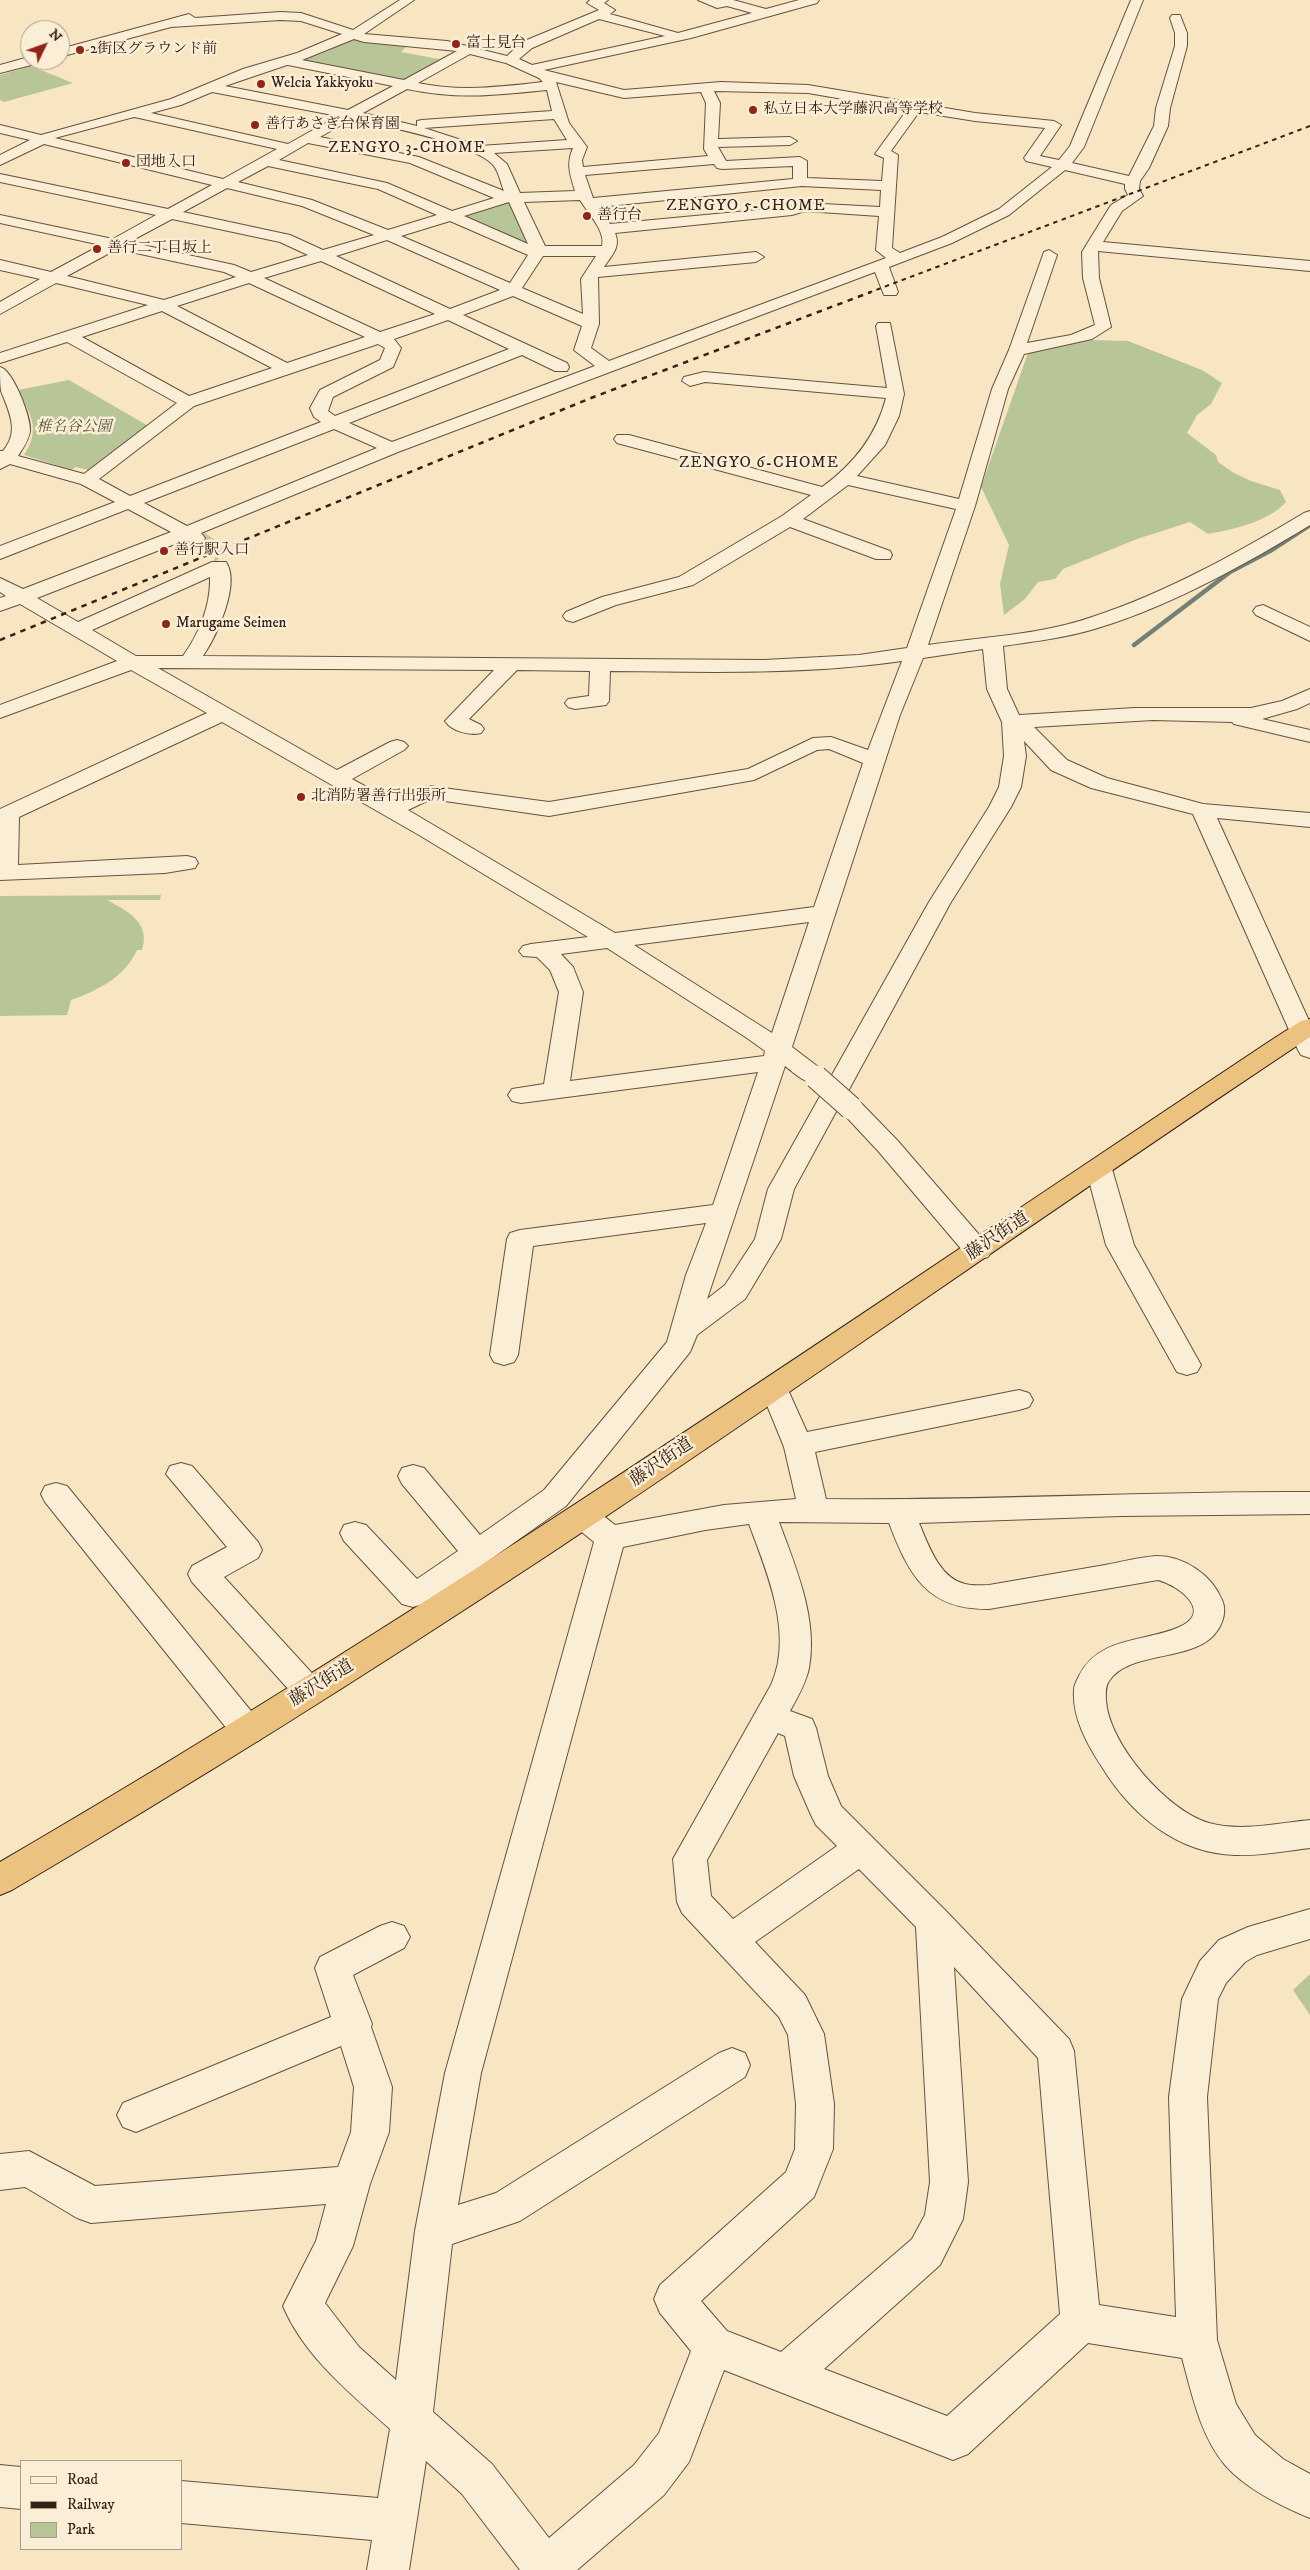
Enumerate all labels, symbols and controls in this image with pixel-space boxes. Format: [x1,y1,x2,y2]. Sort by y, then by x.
north arrow [20,20,70,70]
text: N [45,25,66,46]
place label: 富士見台 [466,35,526,53]
marker: 富士見台 [450,38,462,50]
place label: 2街区グラウンド前 [90,41,217,59]
marker: 2街区グラウンド前 [74,44,86,56]
place label: Welcia Yakkyoku [271,75,373,93]
marker: Welcia Yakkyoku [255,78,267,90]
place label: 私立日本大学藤沢高等学校 [763,101,943,119]
marker: 私立日本大学藤沢高等学校 [747,104,759,116]
place label: 善行あさぎ台保育園 [265,116,400,134]
marker: 善行あさぎ台保育園 [249,119,261,131]
district label: ZENGYO 3-CHOME [326,139,488,159]
place label: 団地入口 [136,154,196,172]
marker: 団地入口 [120,157,132,169]
district label: ZENGYO 5-CHOME [664,197,828,217]
place label: 善行台 [597,207,642,225]
marker: 善行台 [581,210,593,222]
place label: 善行二丁目坂上 [107,240,212,258]
marker: 善行二丁目坂上 [91,243,103,255]
park label: 椎名谷公園 [37,419,111,437]
district label: ZENGYO 6-CHOME [677,454,841,474]
place label: 善行駅入口 [174,542,249,560]
marker: 善行駅入口 [158,545,170,557]
place label: Marugame Seimen [176,615,286,633]
marker: Marugame Seimen [160,618,172,630]
place label: 北消防署善行出張所 [311,788,446,806]
marker: 北消防署善行出張所 [295,791,307,803]
street label: 藤沢街道 [962,1208,1034,1266]
street label: 藤沢街道 [626,1434,698,1492]
street label: 藤沢街道 [286,1656,358,1712]
legend [20,2460,182,2550]
text: Road [67,2470,98,2489]
text: Railway [67,2495,115,2514]
text: Park [67,2520,95,2539]

